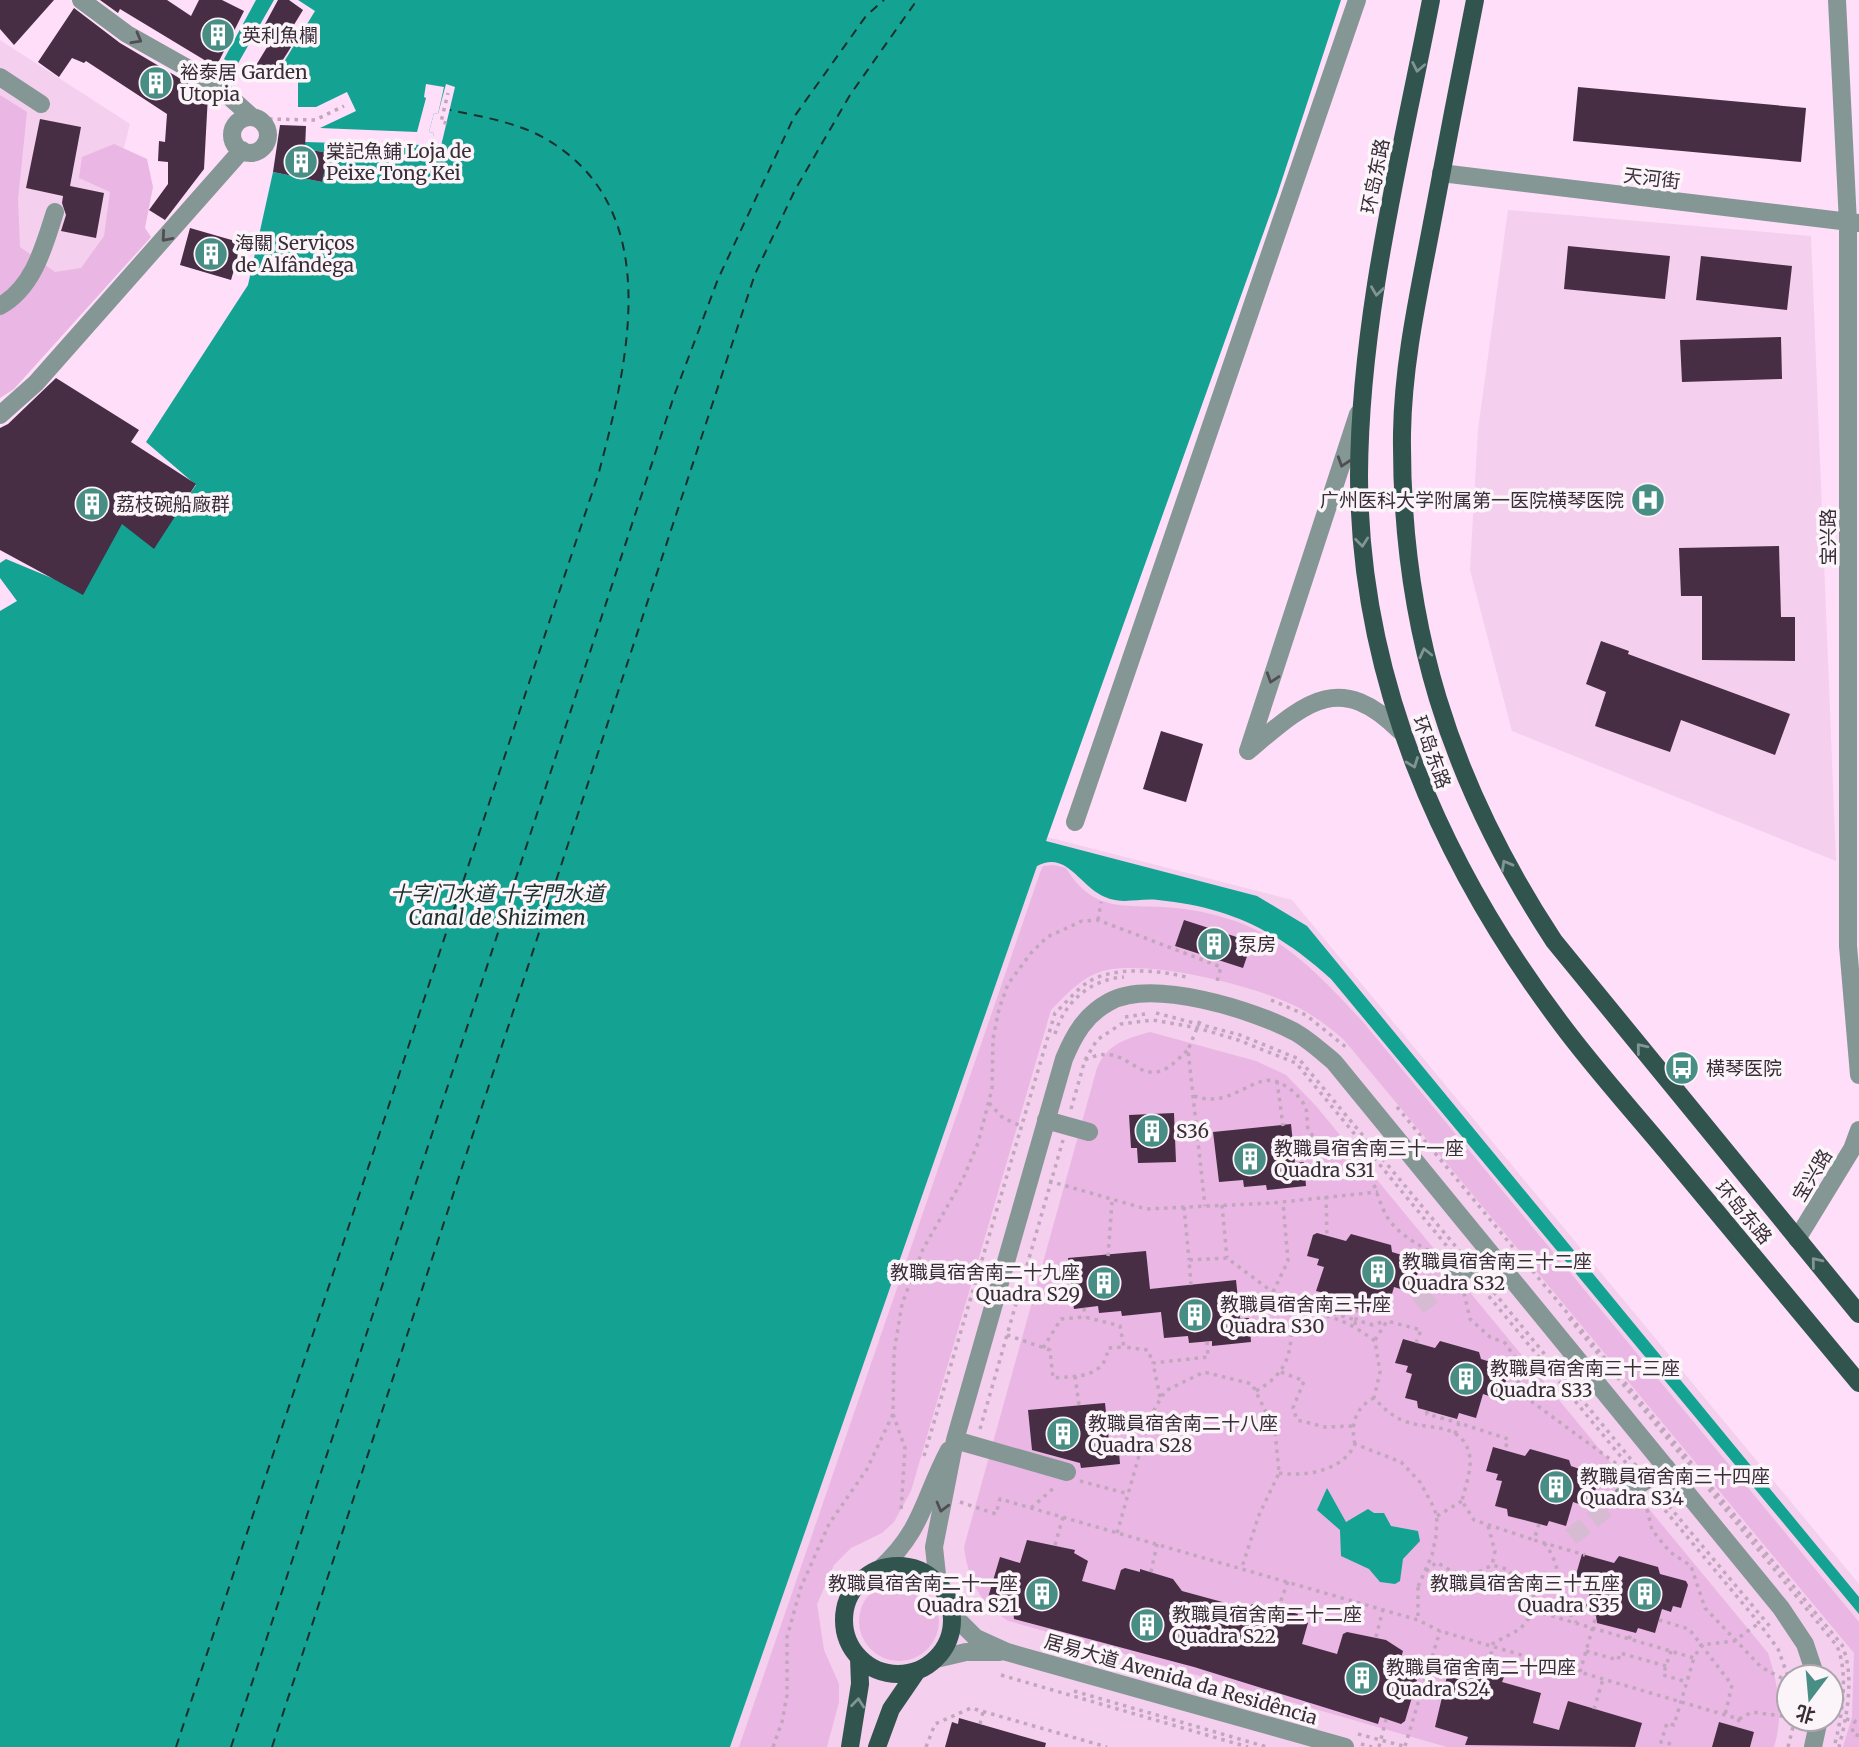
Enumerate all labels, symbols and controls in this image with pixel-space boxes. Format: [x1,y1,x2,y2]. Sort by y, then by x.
building icon: 英利魚欄 [199,16,237,54]
place label: 英利魚欄 [242,23,318,47]
one-way arrow [129,31,142,44]
place label: 裕泰居 Garden Utopia [180,60,308,106]
one-way arrow [1411,61,1426,73]
building icon: 裕泰居 Garden Utopia [137,64,175,102]
street label: 环岛东路 [1356,136,1394,216]
place label: 棠記魚鋪 Loja de Peixe Tong Kei [326,139,471,185]
building icon: 棠記魚鋪 Loja de Peixe Tong Kei [282,143,320,181]
street label: 天河街 [1622,163,1682,193]
one-way arrow [161,229,174,242]
place label: 海關 Serviços de Alfândega [235,231,355,277]
building icon: 海關 Serviços de Alfândega [192,235,230,273]
one-way arrow [1369,285,1384,297]
one-way arrow [1336,456,1351,468]
hospital icon: 广州医科大学附属第一医院横琴医院 [1629,481,1667,519]
building icon: 荔枝碗船廠群 [73,485,111,523]
place label: 广州医科大学附属第一医院横琴医院 [1320,488,1624,512]
place label: 荔枝碗船廠群 [116,492,230,516]
street label: 宝兴路 [1816,508,1840,566]
one-way arrow [1355,536,1370,547]
one-way arrow [1419,647,1434,659]
one-way arrow [1266,672,1280,684]
street label: 环岛东路 [1408,712,1456,792]
one-way arrow [1404,756,1418,768]
one-way arrow [1501,860,1514,872]
water label: 十字门水道 十字門水道 Canal de Shizimen [390,880,607,931]
building icon: 泵房 [1195,925,1233,963]
place label: 泵房 [1238,932,1276,956]
one-way arrow [1637,1043,1649,1056]
bus stop icon: 横琴医院 [1663,1049,1701,1087]
place label: 横琴医院 [1706,1056,1782,1080]
building icon: S36 [1133,1112,1171,1150]
place label: S36 [1176,1119,1209,1143]
place label: 教職員宿舍南三十一座 Quadra S31 [1274,1136,1464,1182]
building icon: 教職員宿舍南三十一座 Quadra S31 [1231,1140,1269,1178]
street label: 宝兴路 [1787,1144,1837,1206]
street label: 环岛东路 [1710,1175,1778,1249]
place label: 教職員宿舍南三十二座 Quadra S32 [1402,1249,1592,1295]
building icon: 教職員宿舍南三十二座 Quadra S32 [1359,1253,1397,1291]
one-way arrow [1812,1257,1824,1270]
place label: 教職員宿舍南二十九座 Quadra S29 [890,1260,1080,1306]
building icon: 教職員宿舍南二十九座 Quadra S29 [1085,1264,1123,1302]
place label: 教職員宿舍南三十座 Quadra S30 [1220,1292,1391,1338]
building icon: 教職員宿舍南三十座 Quadra S30 [1176,1296,1214,1334]
place label: 教職員宿舍南三十三座 Quadra S33 [1490,1356,1680,1402]
building icon: 教職員宿舍南三十三座 Quadra S33 [1447,1360,1485,1398]
place label: 教職員宿舍南二十八座 Quadra S28 [1088,1411,1278,1457]
building icon: 教職員宿舍南二十八座 Quadra S28 [1044,1415,1082,1453]
place label: 教職員宿舍南三十四座 Quadra S34 [1580,1464,1770,1510]
building icon: 教職員宿舍南三十四座 Quadra S34 [1537,1468,1575,1506]
one-way arrow [936,1500,951,1512]
place label: 教職員宿舍南二十一座 Quadra S21 [828,1571,1018,1617]
place label: 教職員宿舍南三十五座 Quadra S35 [1430,1571,1620,1617]
building icon: 教職員宿舍南二十一座 Quadra S21 [1023,1575,1061,1613]
building icon: 教職員宿舍南三十五座 Quadra S35 [1626,1575,1664,1613]
place label: 教職員宿舍南二十二座 Quadra S22 [1172,1602,1362,1648]
building icon: 教職員宿舍南二十二座 Quadra S22 [1128,1606,1166,1644]
street label: 居易大道 Avenida da Residência [1042,1628,1320,1730]
place label: 教職員宿舍南二十四座 Quadra S24 [1386,1655,1576,1701]
building icon: 教職員宿舍南二十四座 Quadra S24 [1343,1659,1381,1697]
north arrow [1775,1663,1845,1733]
one-way arrow [850,1697,865,1709]
text: 北 [1793,1700,1818,1728]

